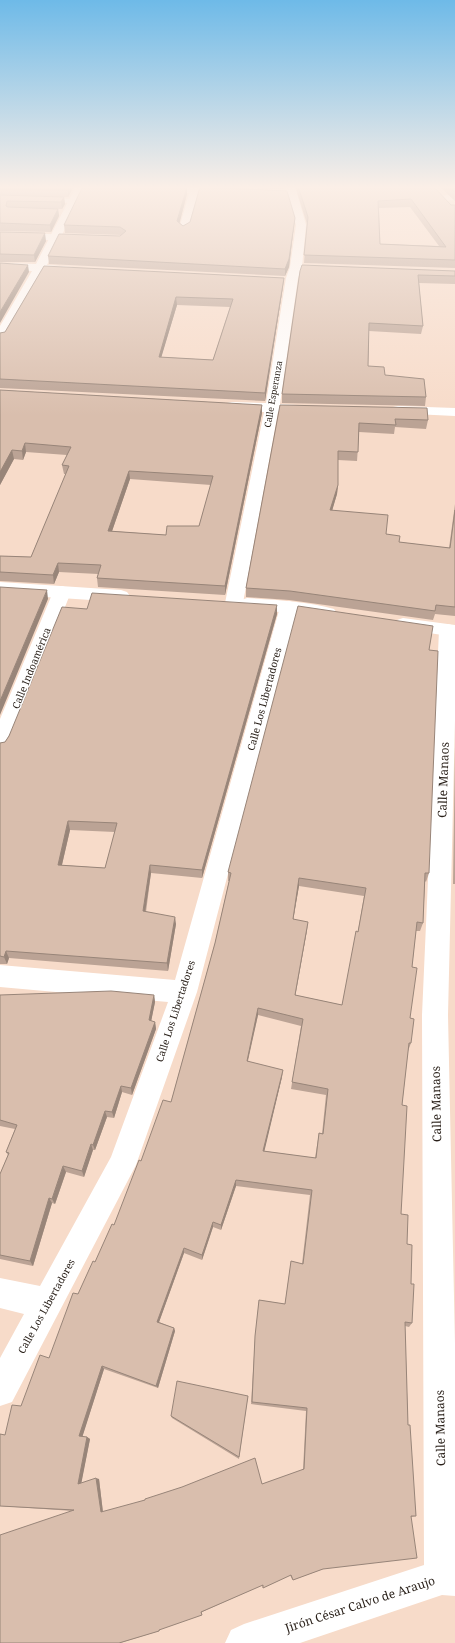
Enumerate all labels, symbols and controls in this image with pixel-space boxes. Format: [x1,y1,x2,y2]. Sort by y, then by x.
street label: Calle Esperanza [261,359,285,429]
street label: Calle Indoamérica [8,625,54,711]
street label: Calle Los Libertadores [243,645,285,752]
street label: Calle Manaos [433,742,453,818]
street label: Calle Los Libertadores [152,958,198,1064]
street label: Calle Manaos [427,1066,445,1142]
street label: Calle Los Libertadores [14,1256,78,1356]
street label: Calle Manaos [431,1390,449,1466]
street label: Jirón César Calvo de Araujo [282,1572,437,1637]

